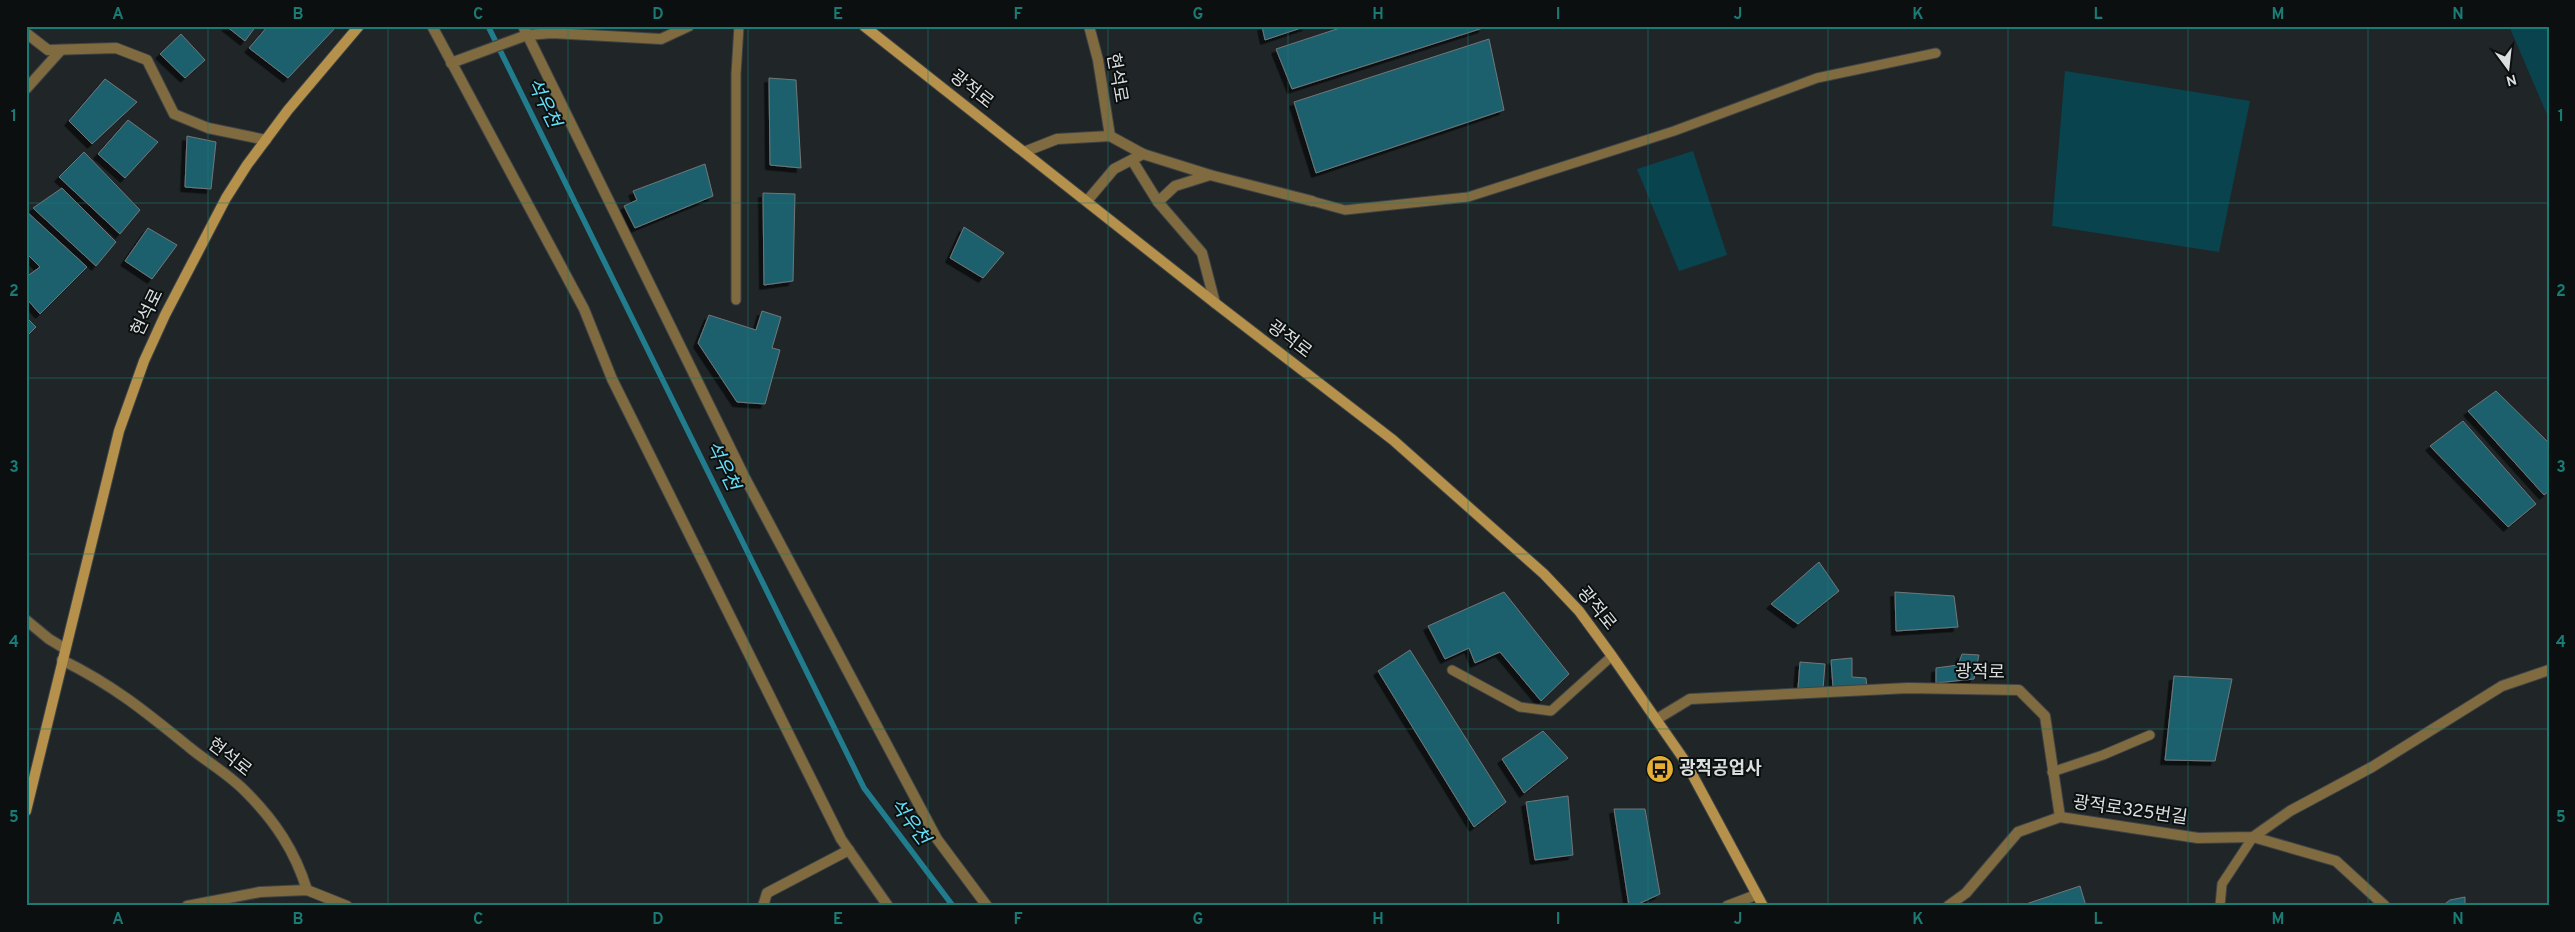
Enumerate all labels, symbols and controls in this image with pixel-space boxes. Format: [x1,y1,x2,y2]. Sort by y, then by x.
text: A [112,5,124,25]
text: B [292,5,304,25]
text: C [473,5,483,25]
text: D [652,5,664,25]
text: E [833,5,843,25]
text: F [1013,5,1023,25]
text: G [1193,5,1203,25]
text: H [1372,5,1384,25]
text: I [1556,5,1560,25]
text: J [1734,5,1742,25]
text: K [1912,5,1924,25]
text: L [2093,5,2103,25]
text: M [2272,5,2284,25]
text: N [2452,5,2464,25]
north arrow [2482,42,2532,92]
street label: 현석로 [1100,52,1132,104]
street label: 광적로 [944,66,998,114]
text: N [2504,70,2518,89]
water label: 석우천 [521,74,566,133]
text: 1 [11,107,17,127]
text: 1 [2558,107,2564,127]
text: 2 [9,282,19,302]
text: 2 [2556,282,2566,302]
street label: 현석로 [127,286,169,340]
street label: 광적로 [1262,316,1316,364]
water label: 석우천 [700,437,745,496]
text: 3 [9,458,19,478]
text: 3 [2556,458,2566,478]
street label: 광적로 [1571,582,1621,636]
text: 4 [9,633,19,653]
text: 4 [2556,633,2566,653]
street label: 광적로 [1955,661,2005,685]
street label: 현석로 [202,734,256,782]
bus stop icon: 광적공업사 [1645,754,1675,784]
place label: 광적공업사 [1679,758,1762,781]
street label: 광적로325번길 [2071,792,2189,830]
water label: 석우천 [884,794,935,851]
text: 5 [9,808,19,828]
text: 5 [2556,808,2566,828]
text: A [112,910,124,930]
text: B [292,910,304,930]
text: C [473,910,483,930]
text: D [652,910,664,930]
text: E [833,910,843,930]
text: F [1013,910,1023,930]
text: G [1193,910,1203,930]
text: H [1372,910,1384,930]
text: I [1556,910,1560,930]
text: J [1734,910,1742,930]
text: K [1912,910,1924,930]
text: L [2093,910,2103,930]
text: M [2272,910,2284,930]
text: N [2452,910,2464,930]

